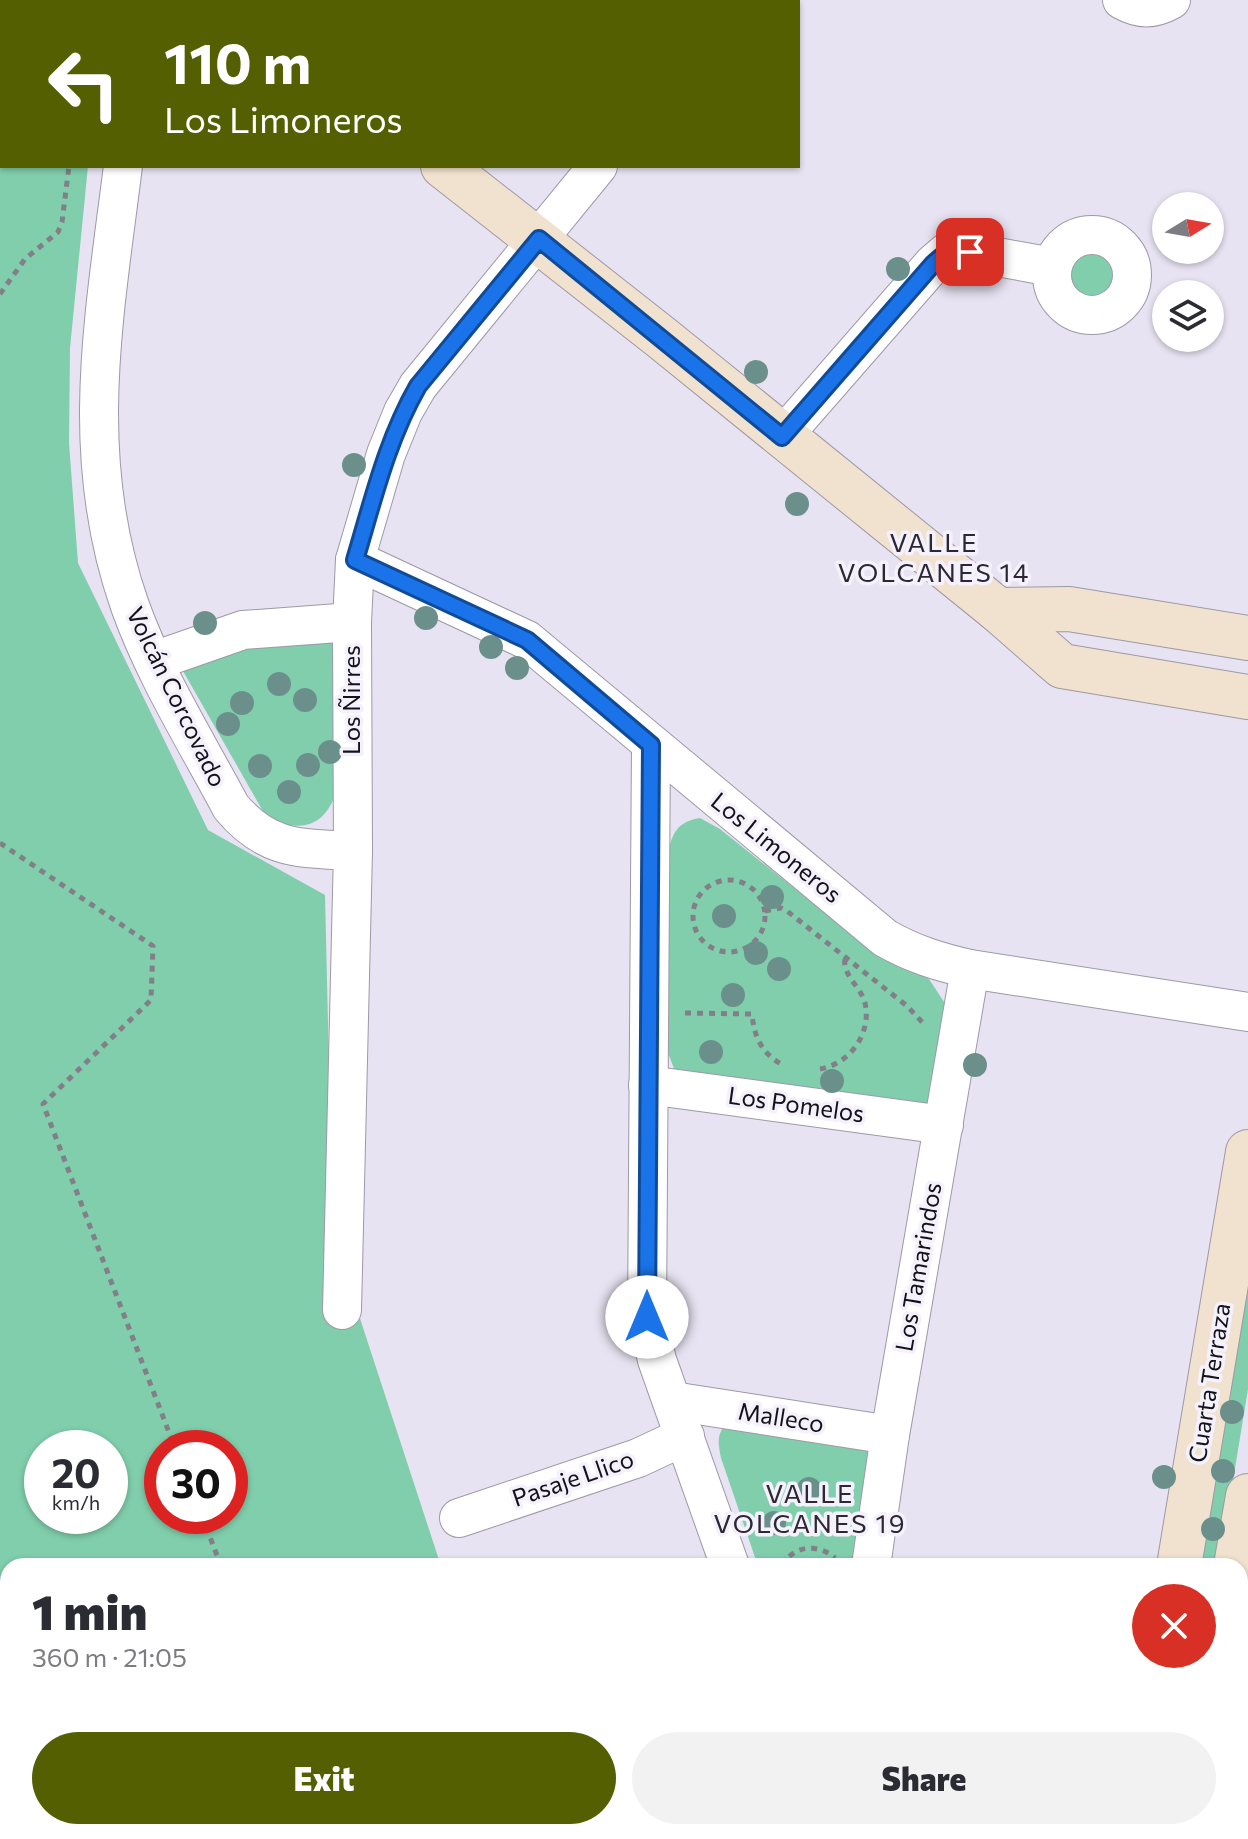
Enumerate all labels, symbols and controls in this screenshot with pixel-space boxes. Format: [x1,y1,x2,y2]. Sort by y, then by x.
text: 110 m [164,27,311,96]
icon: left [32,32,136,136]
text: Los Limoneros [164,96,403,140]
north arrow [1152,192,1224,264]
map controls [1152,192,1224,352]
pin [936,218,1004,286]
icon: arrive [948,230,992,274]
button: layers [1152,280,1224,352]
district label: VALLE VOLCANES 14 [838,526,1030,587]
street label: Volcán Corcovado [121,602,233,791]
street label: Los Ñirres [336,645,365,755]
street label: Los Limoneros [706,785,848,908]
street label: Los Pomelos [726,1080,866,1127]
street label: Los Tamarindos [888,1180,947,1354]
position arrow [605,1275,689,1359]
street label: Cuarta Terraza [1182,1301,1235,1465]
street label: Malleco [736,1395,826,1438]
speed limit sign: 30 [144,1430,248,1534]
street label: Pasaje Llico [508,1443,637,1512]
text: 20 [51,1447,101,1496]
district label: VALLE VOLCANES 19 [714,1477,906,1538]
text: km/h [52,1490,100,1514]
text: 1 min [32,1581,147,1640]
button: close [1132,1584,1216,1668]
text: 360 m · 21:05 [32,1641,187,1672]
button: Exit [32,1732,616,1824]
button: Share [632,1732,1216,1824]

